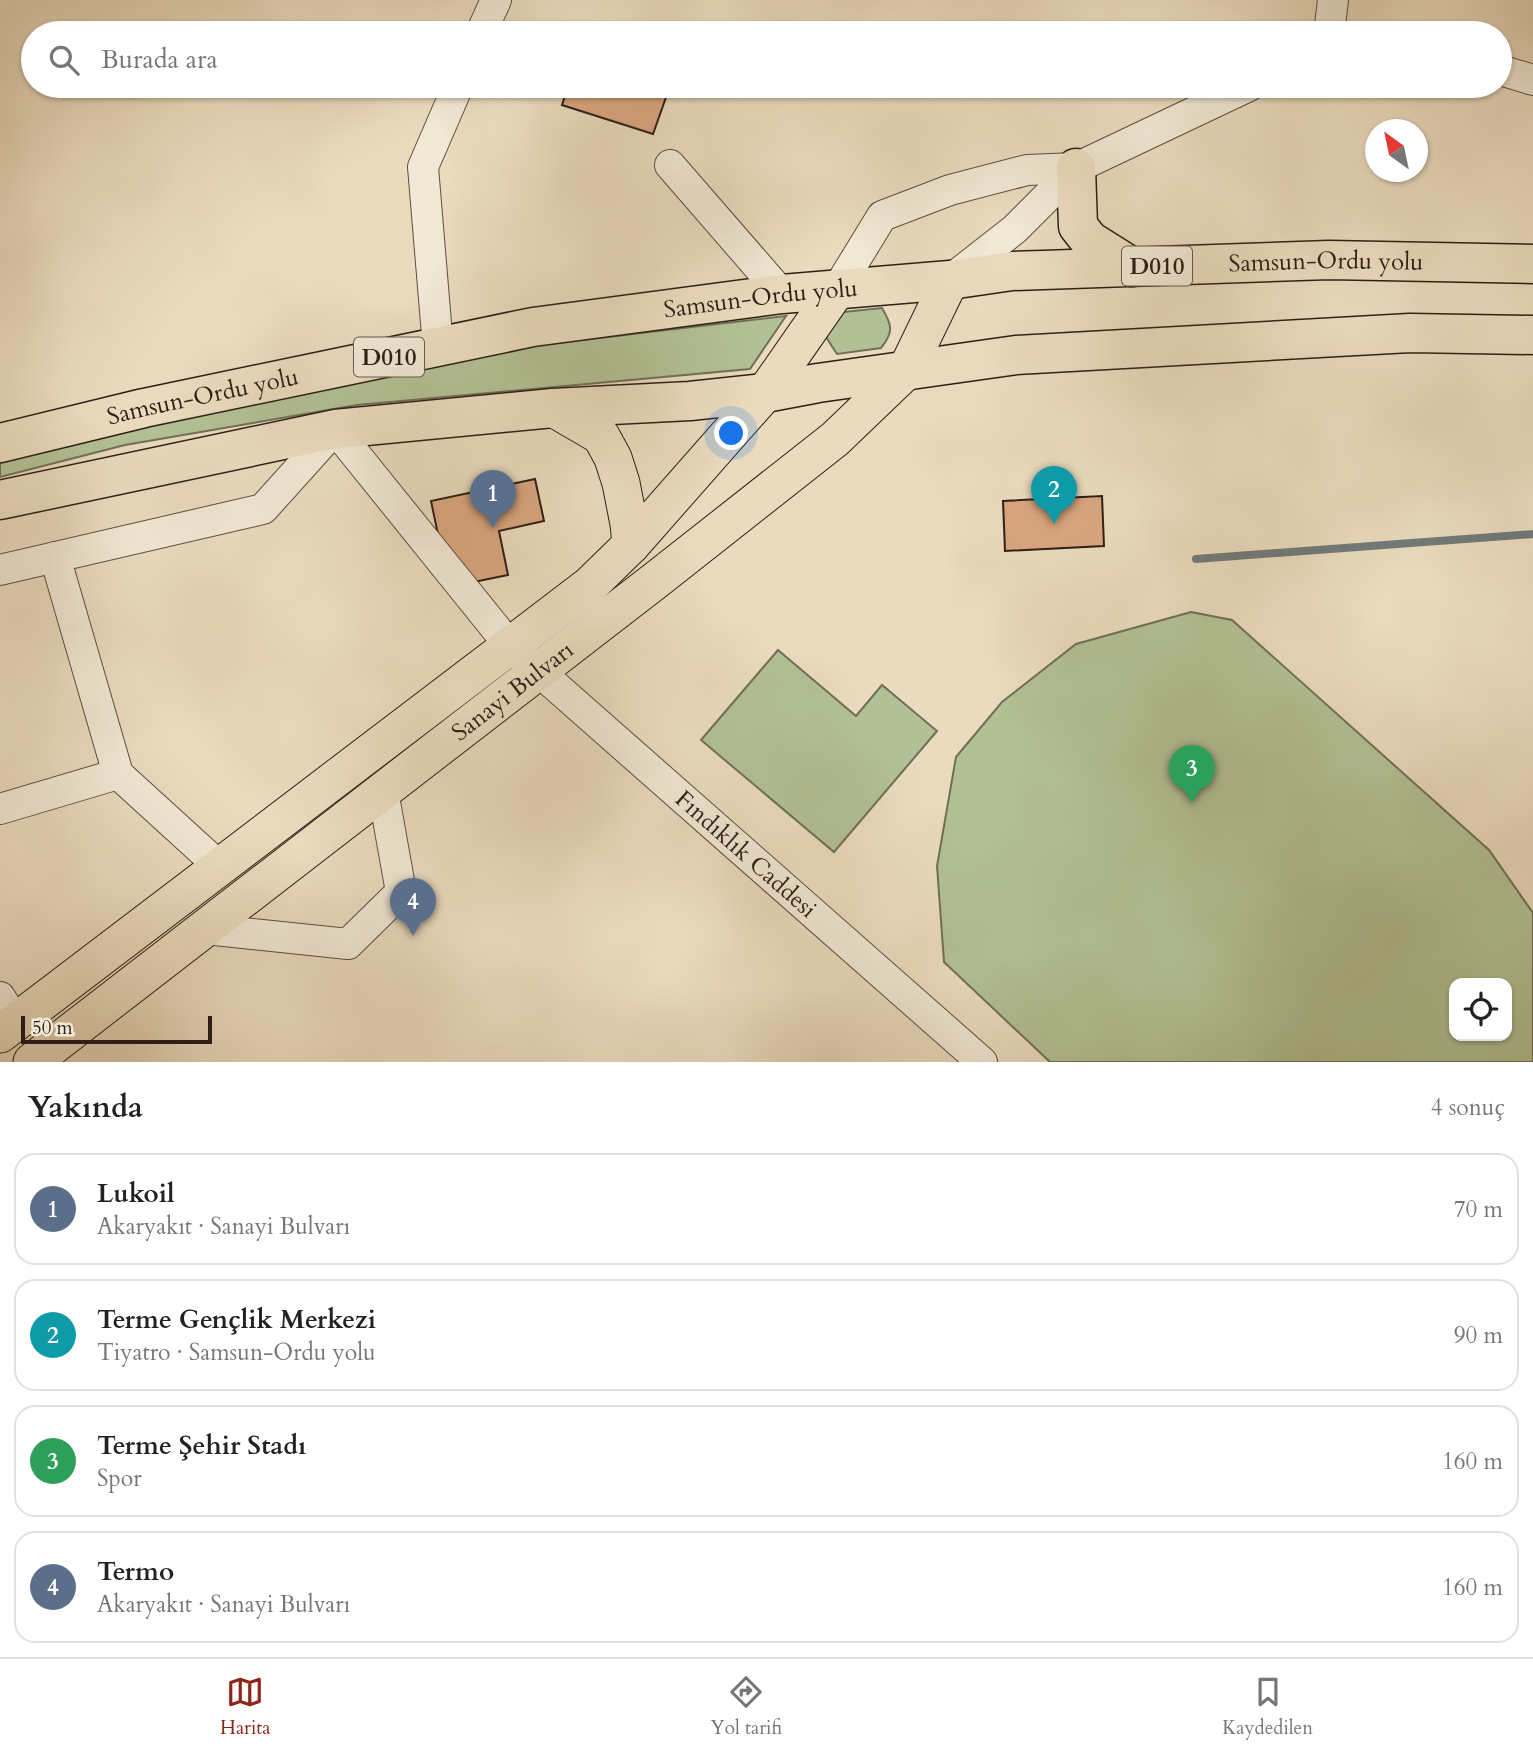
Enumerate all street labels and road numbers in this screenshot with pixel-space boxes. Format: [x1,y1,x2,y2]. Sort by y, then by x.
street label: Samsun-Ordu yolu [1228,244,1424,281]
road number: D010 [1122,246,1192,286]
street label: Samsun-Ordu yolu [662,272,859,327]
road number: D010 [354,338,424,376]
street label: Samsun-Ordu yolu [104,360,302,433]
street label: Sanayi Bulvarı [445,634,581,749]
street label: Fındıklık Caddesi [668,783,824,926]

